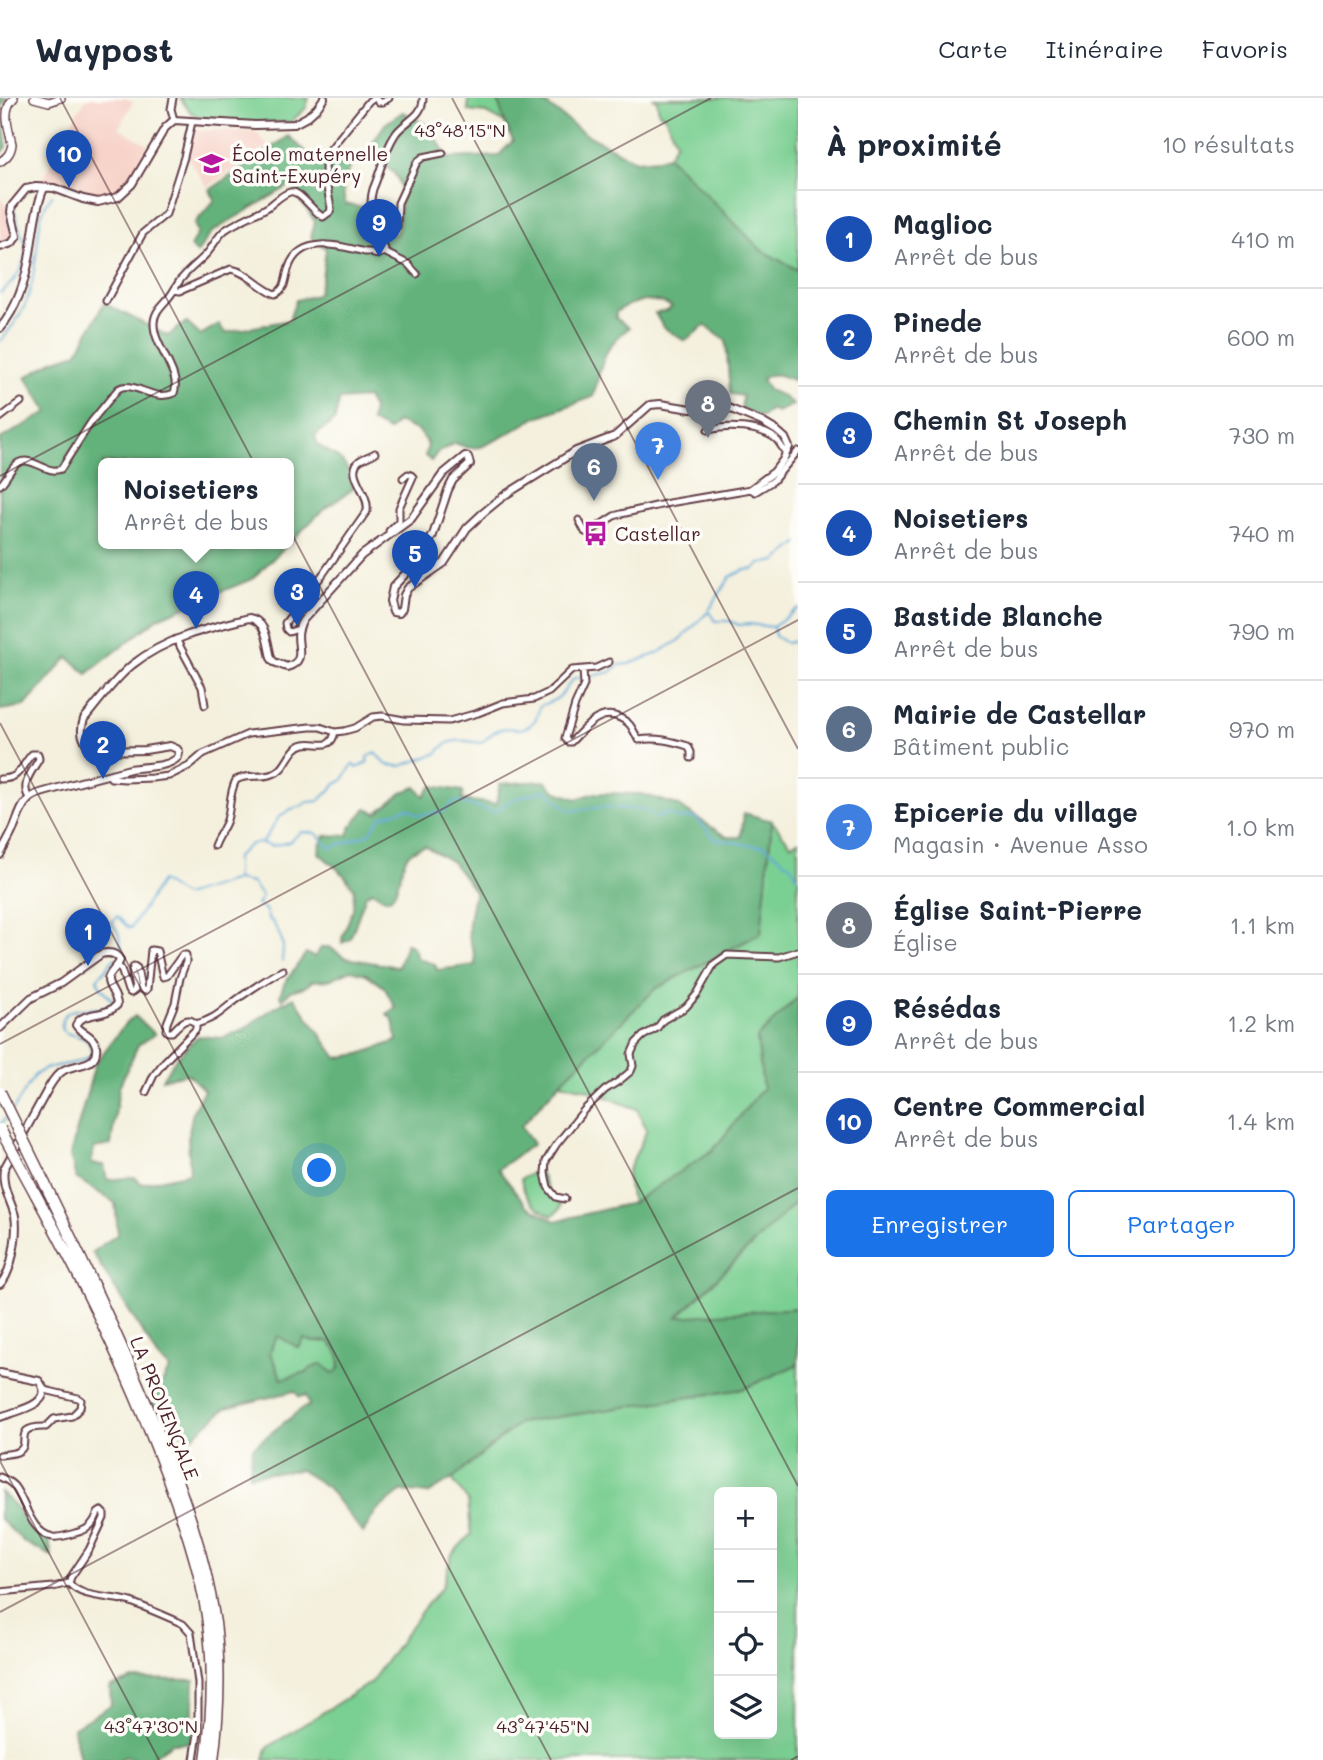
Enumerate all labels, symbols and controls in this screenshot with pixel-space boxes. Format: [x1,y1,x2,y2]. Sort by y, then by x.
text: Waypost [35,27,173,70]
text: Carte [938,33,1008,64]
text: Itinéraire [1046,33,1164,64]
text: Favoris [1202,33,1288,64]
text: 43°48'15"N [414,118,506,142]
text: À proximité [826,124,1002,164]
text: 10 résultats [1162,129,1295,159]
pin: 10 [46,130,92,188]
place label: École maternelle Saint-Exupéry [232,141,388,188]
school or university icon: École maternelle Saint-Exupéry [198,150,226,178]
pin: 9 [356,199,402,257]
text: Maglioc [893,207,993,241]
text: 1 [844,224,854,254]
text: 410 m [1231,224,1295,254]
text: Arrêt de bus [893,241,1038,271]
text: Pinede [893,305,982,339]
text: 2 [843,322,855,352]
text: 600 m [1227,322,1295,352]
text: Arrêt de bus [893,339,1038,369]
pin: 8 [685,380,731,438]
text: Chemin St Joseph [893,403,1127,437]
text: 3 [842,420,856,450]
text: 730 m [1229,420,1295,450]
pin: 7 [635,422,681,480]
text: Arrêt de bus [893,437,1038,467]
pin: 6 [571,443,617,501]
popup [98,458,294,549]
text: Noisetiers [123,472,259,506]
text: Noisetiers [893,501,1028,535]
text: Arrêt de bus [123,506,269,536]
text: 4 [842,518,856,548]
text: 740 m [1229,518,1295,548]
bus stop icon: Castellar [581,519,609,547]
place label: Castellar [615,521,701,546]
pin: 5 [392,530,438,588]
text: Arrêt de bus [893,535,1038,565]
pin: 3 [274,568,320,626]
pin: 4 [173,571,219,629]
text: Bastide Blanche [893,599,1103,633]
text: 5 [842,616,856,646]
text: 790 m [1229,616,1295,646]
text: Arrêt de bus [893,633,1038,663]
text: Mairie de Castellar [893,697,1146,731]
text: 6 [842,714,856,744]
text: 970 m [1229,714,1295,744]
pin: 2 [80,721,126,779]
text: Bâtiment public [893,731,1069,761]
text: Epicerie du village [893,795,1138,829]
text: 7 [843,812,855,842]
text: 1.0 km [1226,812,1295,842]
text: Magasin · Avenue Asso [893,829,1148,859]
text: Église Saint-Pierre [893,893,1142,927]
pin: 1 [65,908,111,966]
text: 8 [842,910,856,940]
text: 1.1 km [1230,910,1295,940]
text: Église [893,927,958,957]
text: Résédas [893,991,1001,1025]
text: 9 [842,1008,856,1038]
text: 1.2 km [1227,1008,1295,1038]
text: Arrêt de bus [893,1025,1038,1055]
text: Centre Commercial [893,1089,1145,1123]
text: 10 [837,1106,861,1136]
text: 1.4 km [1227,1106,1295,1136]
text: Arrêt de bus [893,1123,1038,1153]
your location [302,1153,336,1187]
button: Enregistrer [826,1190,1054,1257]
button: Partager [1068,1190,1295,1257]
street label: LA PROVENÇALE [125,1332,205,1484]
map controls [714,1487,777,1739]
button: + [714,1487,777,1550]
button: − [714,1550,777,1613]
button: locate [714,1613,777,1676]
button: layers [714,1676,777,1739]
text: 43°47'30"N [104,1714,198,1738]
text: 43°47'45"N [496,1714,590,1738]

